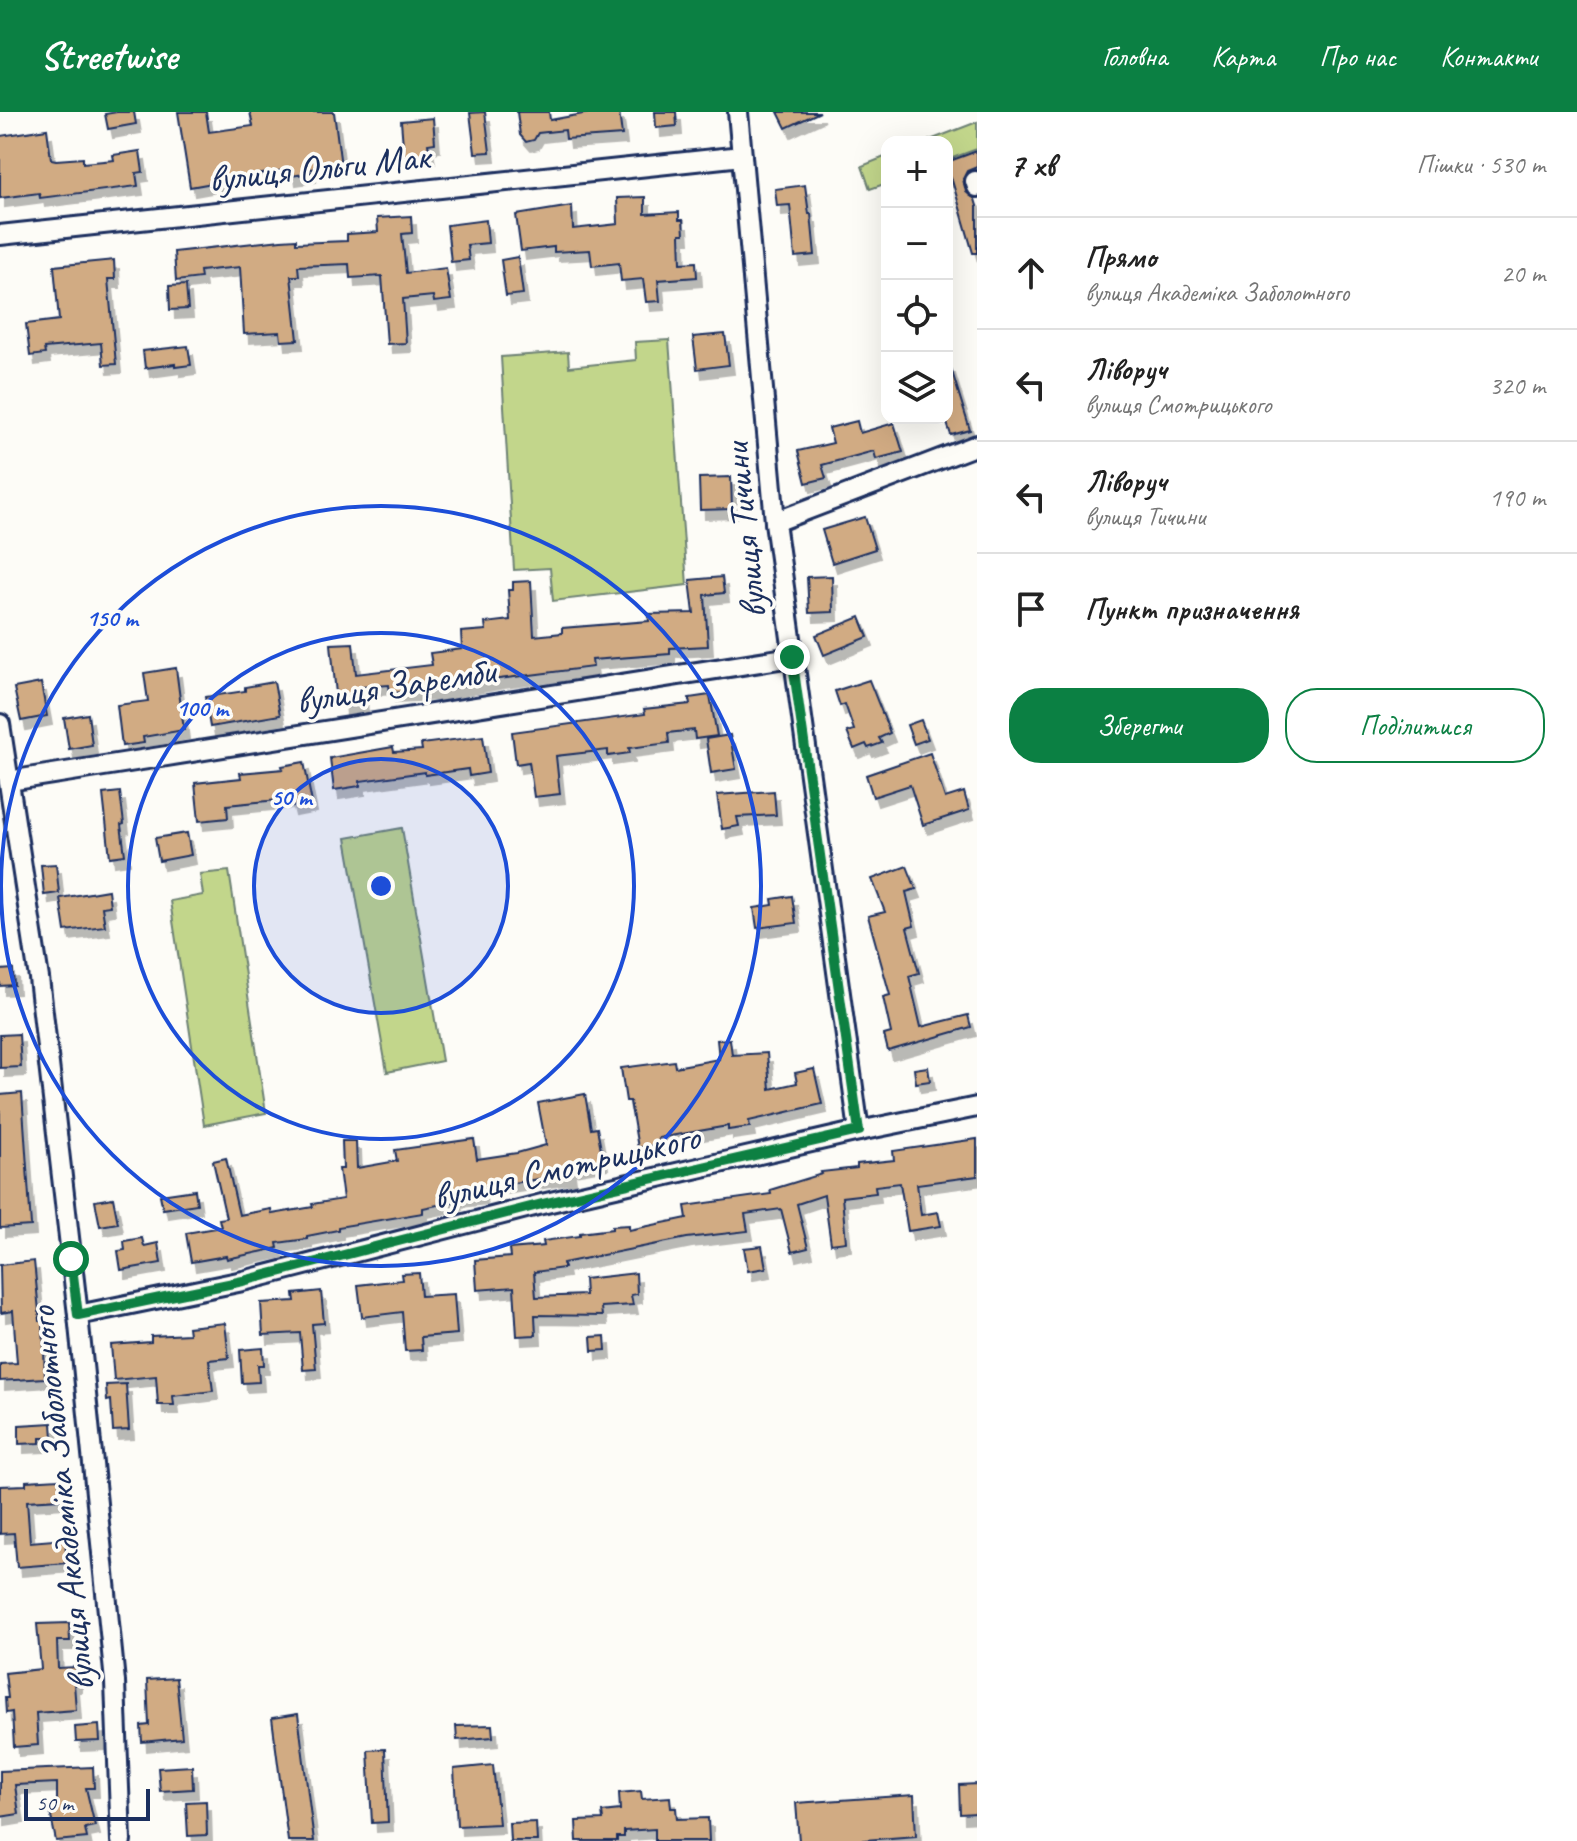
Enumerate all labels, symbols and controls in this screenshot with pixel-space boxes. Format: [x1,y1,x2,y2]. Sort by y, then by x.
text: Streetwise [40,33,177,80]
text: Головна [1102,39,1167,74]
text: Карта [1211,39,1275,74]
text: Про нас [1319,39,1396,74]
text: Контакти [1440,39,1537,74]
street label: вулиця Ольги Мак [206,132,436,202]
map controls [881,136,953,424]
button: + [881,136,953,208]
text: 7 хв [1009,143,1055,186]
text: Пішки · 530 m [1417,148,1545,181]
button: − [881,208,953,280]
text: Прямо [1085,238,1156,276]
icon: ahead [1009,251,1053,295]
text: 20 m [1501,257,1545,290]
text: вулиця Академіка Заболотного [1085,276,1349,309]
button: locate [881,280,953,352]
text: Ліворуч [1085,350,1166,388]
button: layers [881,352,953,424]
icon: left [1009,363,1053,407]
text: 320 m [1489,369,1545,402]
text: вулиця Смотрицького [1085,388,1271,421]
street label: вулиця Тичини [712,438,777,621]
text: Ліворуч [1085,462,1166,500]
icon: left [1009,475,1053,519]
text: 190 m [1489,481,1545,514]
text: вулиця Тичини [1085,500,1205,533]
icon: arrive [1009,587,1053,631]
text: Пункт призначення [1085,590,1299,628]
text: 150 m [86,603,140,633]
route end [774,639,810,675]
street label: вулиця Заремби [292,646,501,724]
button: Зберегти [1009,688,1269,763]
button: Поділитися [1285,688,1545,763]
text: 100 m [176,693,230,723]
text: 50 m [271,782,314,812]
centre of rings [367,872,395,900]
street label: вулиця Смотрицького [428,1112,707,1220]
route start [53,1241,89,1277]
street label: вулиця Академіка Заболотного [18,1303,105,1693]
scale bar [24,1785,150,1821]
text: 50 m [36,1789,73,1817]

